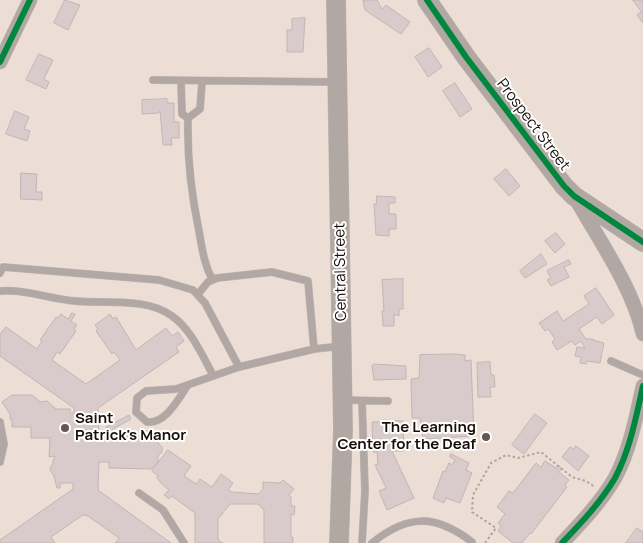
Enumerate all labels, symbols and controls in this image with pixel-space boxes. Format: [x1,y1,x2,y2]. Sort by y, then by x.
street label: Prospect Street [493,76,573,174]
street label: Central Street [331,223,351,321]
place label: Saint Patrick's Manor [75,410,186,445]
place label: The Learning Center for the Deaf [337,419,476,454]
marker: Saint Patrick's Manor [59,422,71,434]
marker: The Learning Center for the Deaf [480,431,492,443]

